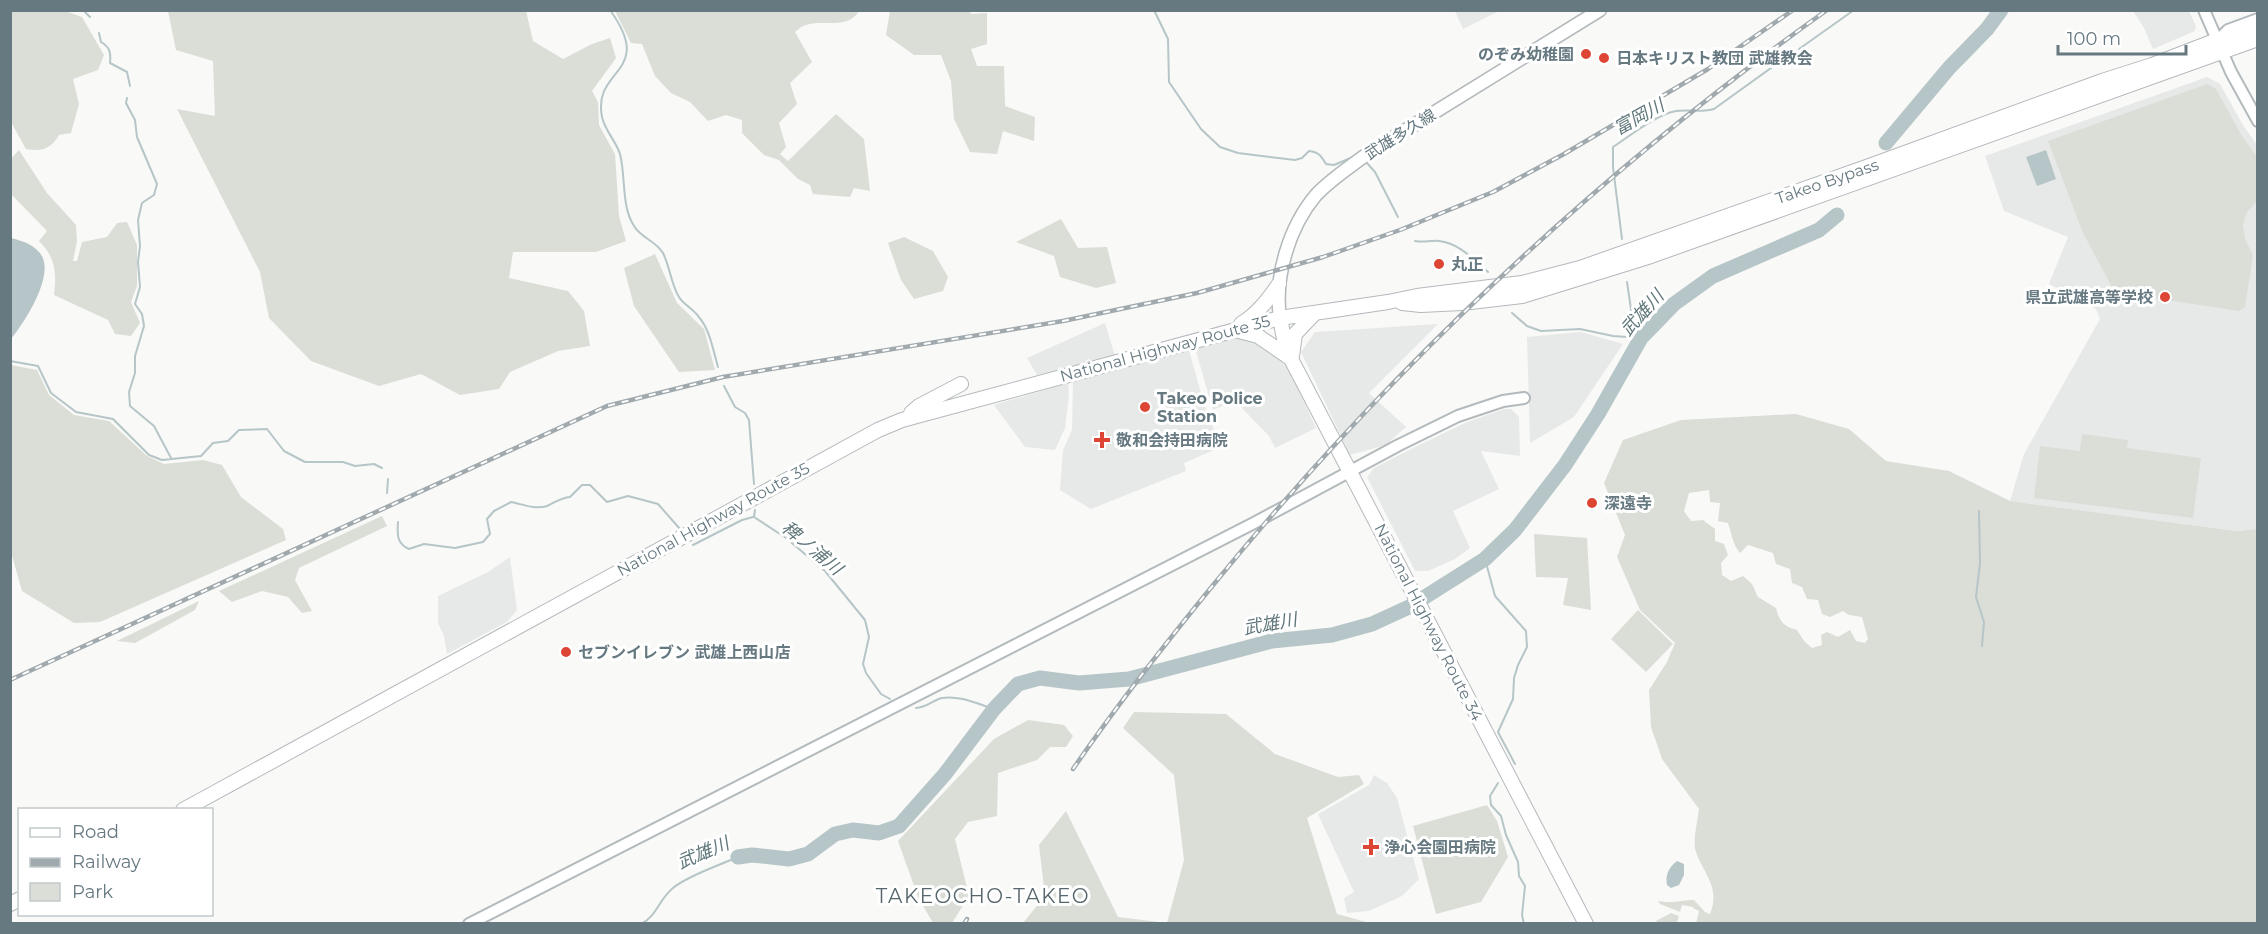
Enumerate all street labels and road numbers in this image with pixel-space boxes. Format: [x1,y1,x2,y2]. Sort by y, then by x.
street label: 武雄多久線 [1361,105,1439,164]
street label: Takeo Bypass [1773,155,1881,208]
street label: National Highway Route 35 [1058,311,1272,386]
street label: National Highway Route 35 [614,459,813,580]
street label: National Highway Route 34 [1370,520,1487,724]

